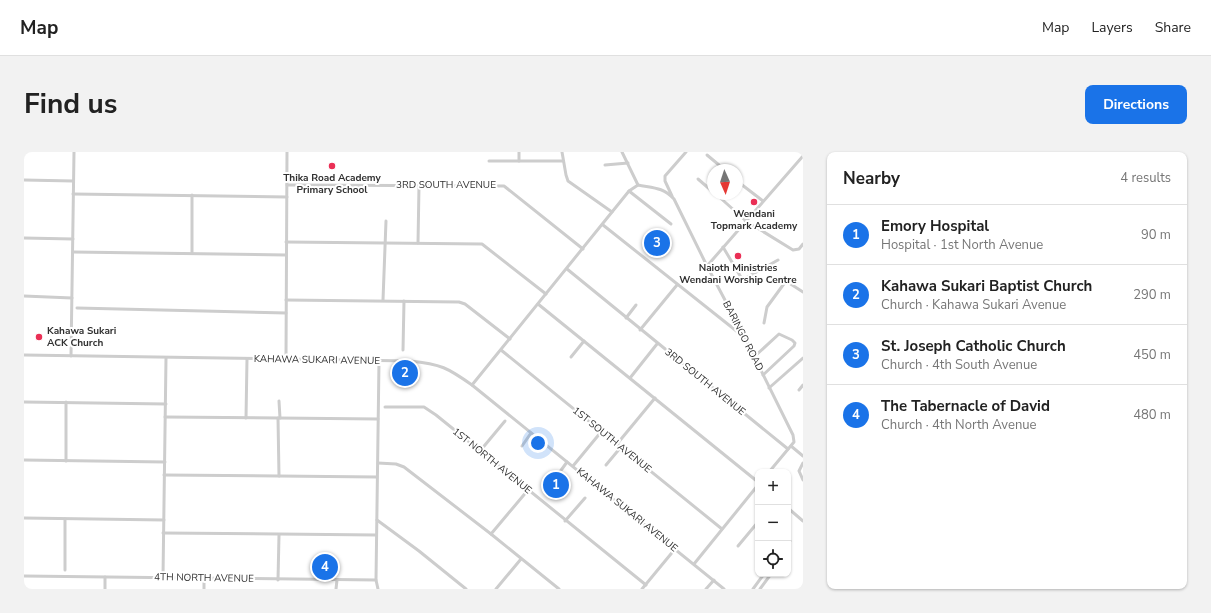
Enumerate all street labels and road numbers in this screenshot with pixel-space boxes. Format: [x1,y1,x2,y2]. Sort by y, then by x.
street label: 3RD SOUTH AVENUE [396,178,496,192]
street label: BARINGO ROAD [719,299,767,373]
street label: 3RD SOUTH AVENUE [662,345,748,419]
street label: KAHAWA SUKARI AVENUE [254,352,380,368]
street label: 1ST SOUTH AVENUE [570,404,655,476]
street label: 1ST NORTH AVENUE [449,425,535,497]
street label: KAHAWA SUKARI AVENUE [573,465,681,555]
street label: 4TH NORTH AVENUE [154,570,254,586]

